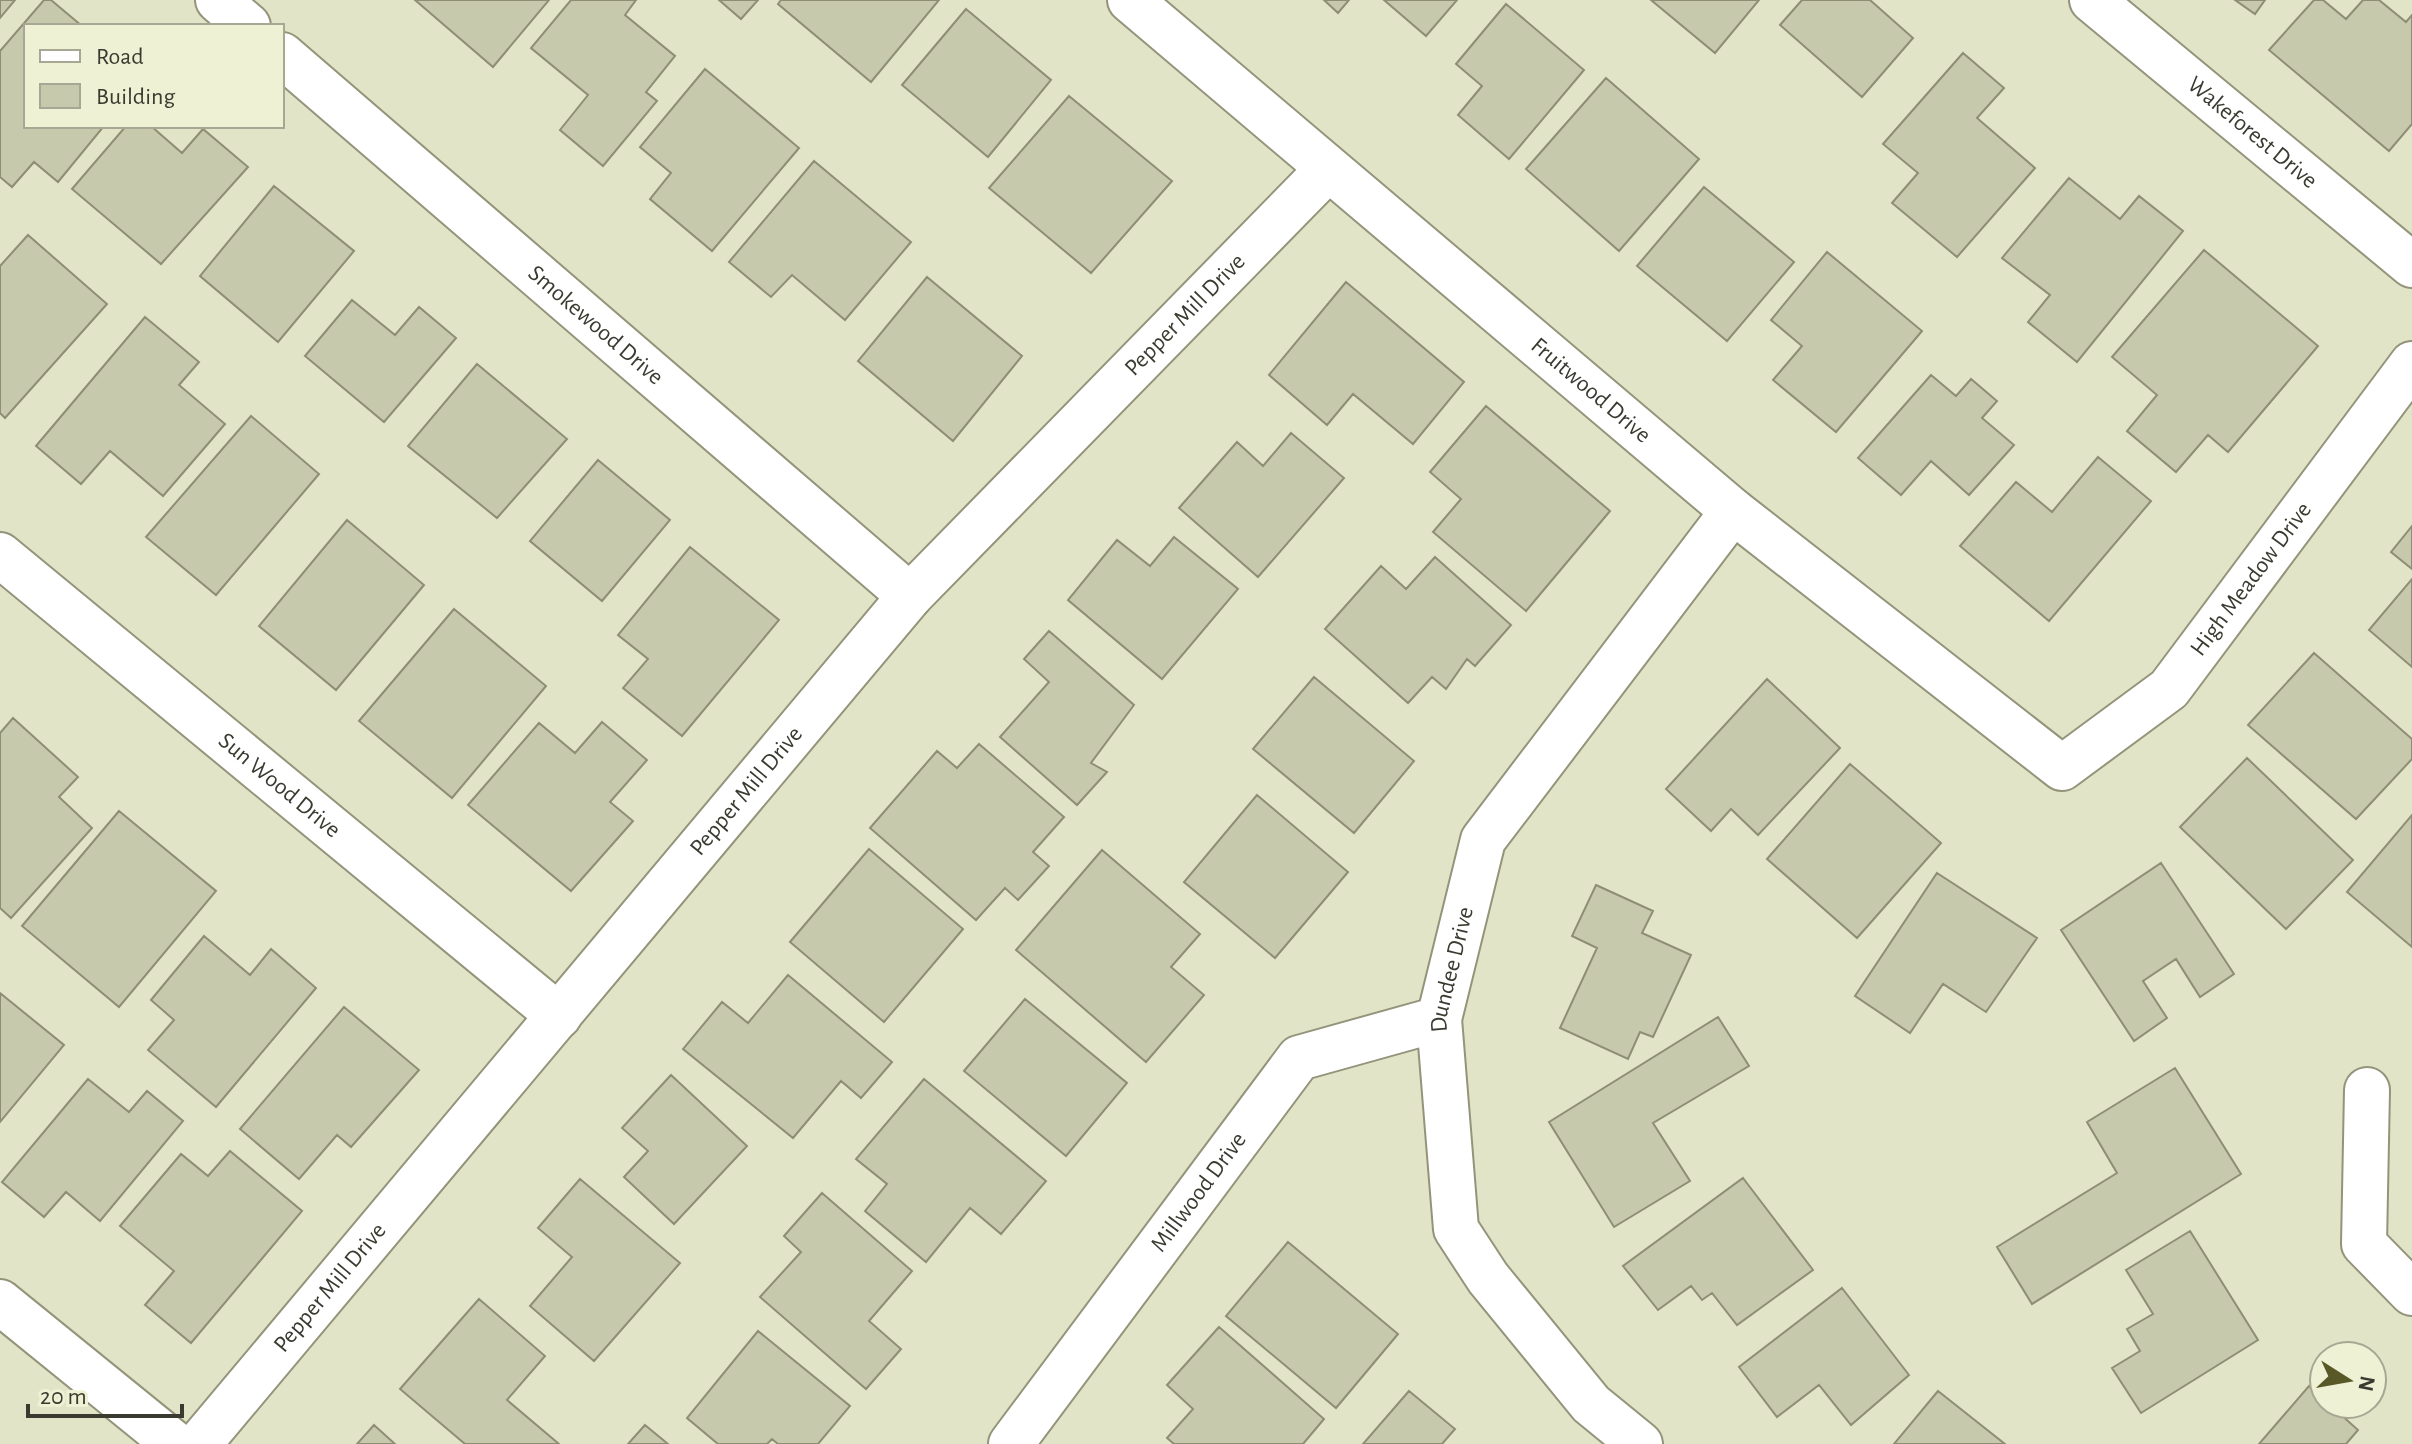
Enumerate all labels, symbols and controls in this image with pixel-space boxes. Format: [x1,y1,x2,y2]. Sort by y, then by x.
legend [24,24,284,128]
text: Road [96,45,144,69]
street label: Wakeforest Drive [2183,72,2322,193]
text: Building [96,85,175,109]
street label: Pepper Mill Drive [1121,249,1250,381]
street label: Smokewood Drive [524,261,668,390]
street label: Fruitwood Drive [1526,333,1655,448]
street label: High Meadow Drive [2186,498,2316,660]
street label: Pepper Mill Drive [686,722,807,860]
street label: Sun Wood Drive [214,728,345,842]
street label: Dundee Drive [1427,904,1478,1033]
street label: Millwood Drive [1147,1128,1251,1257]
street label: Pepper Mill Drive [269,1219,391,1357]
north arrow [2308,1340,2388,1420]
scale bar [28,1368,182,1418]
text: N [2354,1374,2379,1393]
text: 20 m [40,1385,87,1409]

